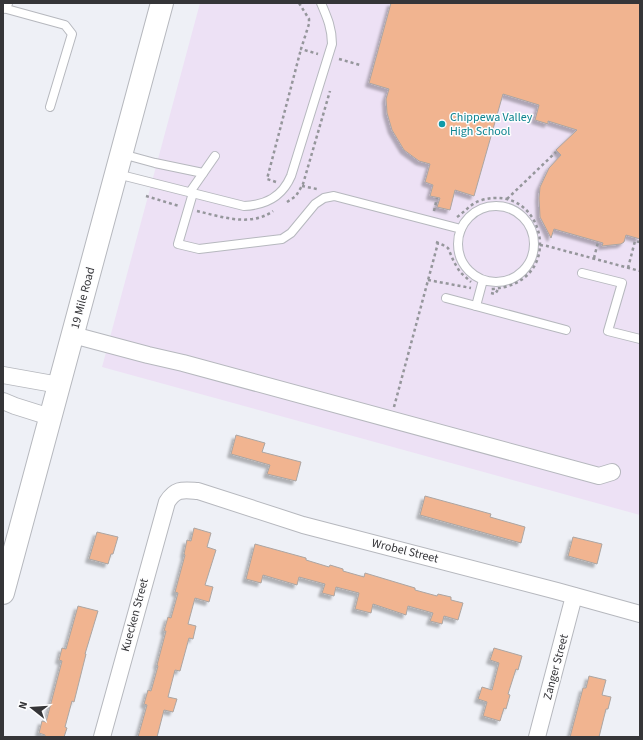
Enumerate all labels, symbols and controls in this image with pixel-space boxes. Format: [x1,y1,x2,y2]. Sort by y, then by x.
place label: Chippewa Valley High School [450,109,533,140]
marker: Chippewa Valley High School [437,119,447,129]
street label: 19 Mile Road [67,265,99,331]
street label: Wrobel Street [370,535,440,567]
street label: Kuecken Street [117,576,153,654]
street label: Zanger Street [539,632,573,702]
north arrow [12,688,52,728]
text: N [15,700,31,711]

